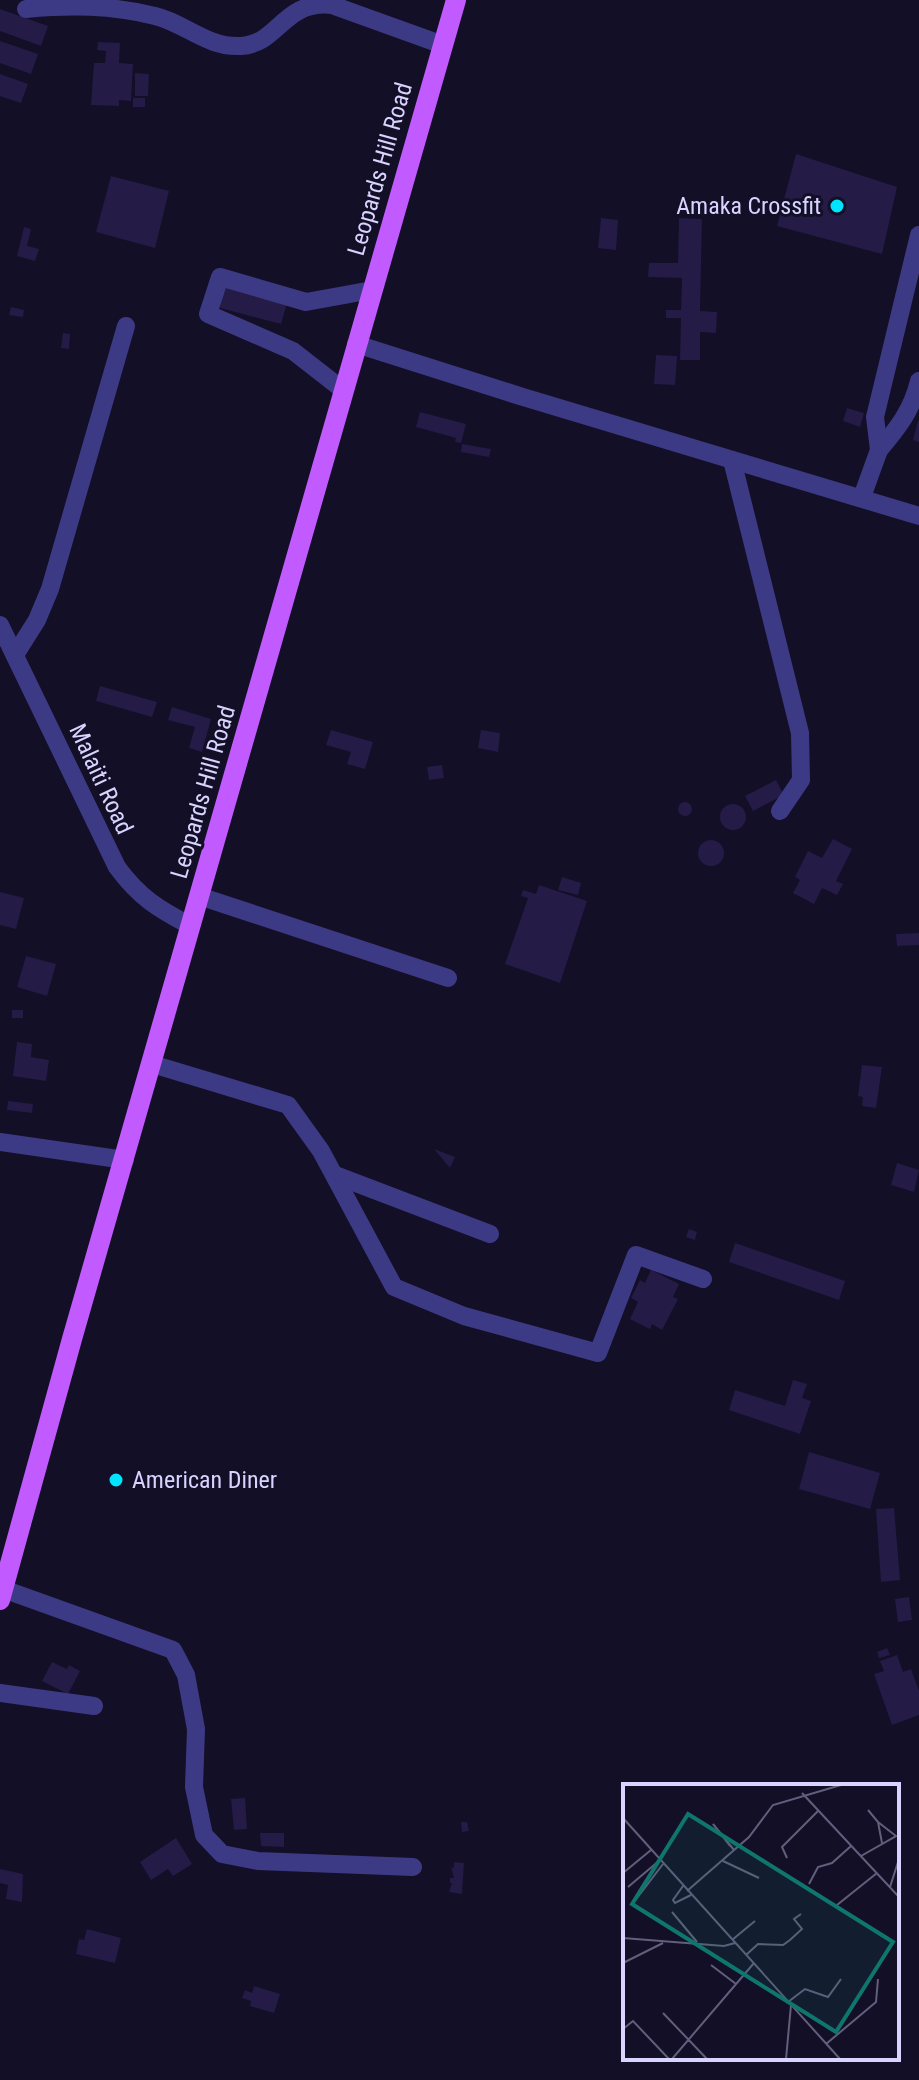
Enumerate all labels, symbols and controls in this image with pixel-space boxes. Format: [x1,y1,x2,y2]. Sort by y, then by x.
street label: Leopards Hill Road [342,79,418,259]
place label: Amaka Crossfit [676,192,821,220]
marker: Amaka Crossfit [828,197,846,215]
street label: Leopards Hill Road [165,702,241,882]
street label: Malaiti Road [63,719,139,839]
place label: American Diner [132,1466,277,1494]
marker: American Diner [107,1471,125,1489]
inset map [623,1784,899,2060]

